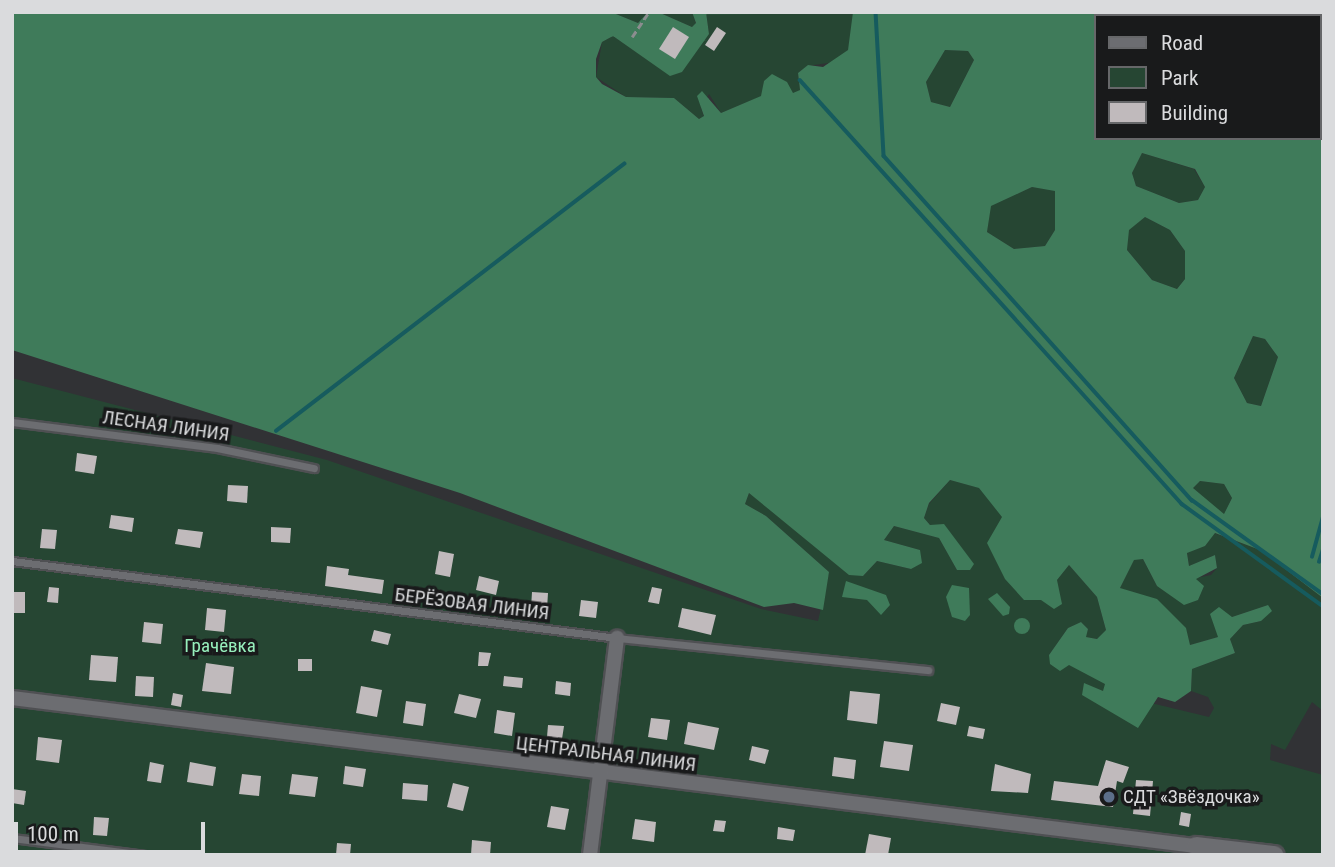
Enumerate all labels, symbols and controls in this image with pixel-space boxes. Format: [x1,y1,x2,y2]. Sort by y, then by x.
legend [1094,14,1321,140]
text: Road [1161,31,1203,55]
text: Park [1161,66,1198,90]
text: Building [1161,101,1228,125]
street label: ЛЕСНАЯ ЛИНИЯ [101,406,231,446]
street label: БЕРЁЗОВАЯ ЛИНИЯ [394,583,550,625]
park label: Грачёвка [184,635,256,657]
street label: ЦЕНТРАЛЬНАЯ ЛИНИЯ [515,732,697,776]
place label: СДТ «Звёздочка» [1123,786,1260,808]
marker: СДТ «Звёздочка» [1101,789,1117,805]
scale bar [18,808,208,852]
text: 100 m [27,822,79,846]

